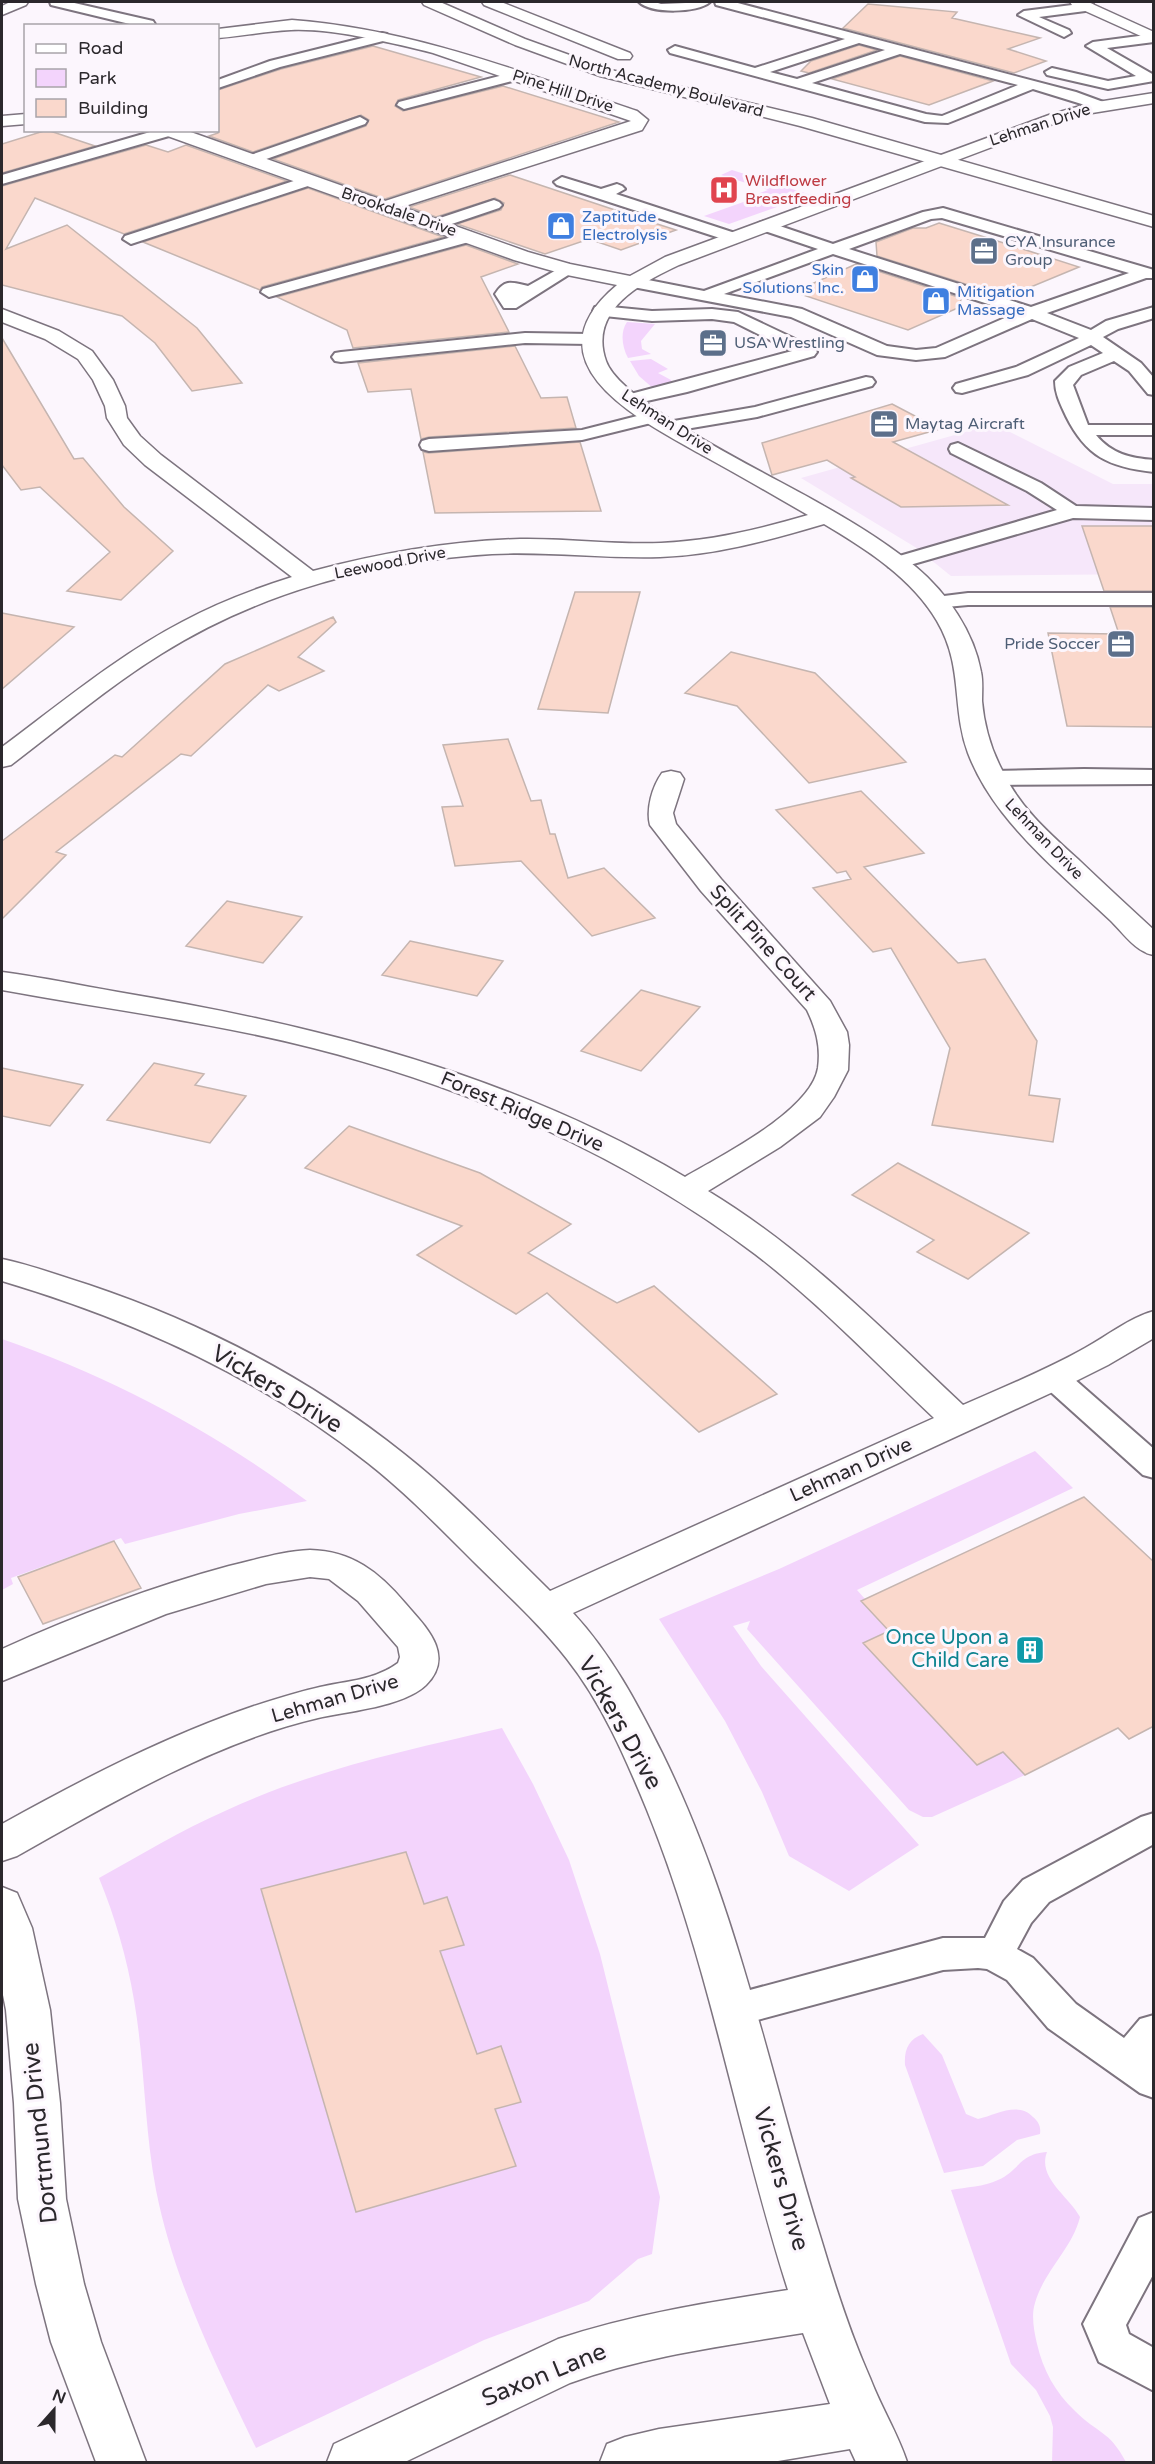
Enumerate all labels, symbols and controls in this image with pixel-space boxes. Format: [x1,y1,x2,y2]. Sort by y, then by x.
legend [24,24,219,132]
text: Road [78,37,123,59]
street label: North Academy Boulevard [566,50,766,122]
street label: Pine Hill Drive [510,65,616,117]
text: Park [78,67,117,89]
text: Building [78,97,148,119]
street label: Lehman Drive [987,99,1093,151]
place label: Wildflower Breastfeeding [745,171,851,209]
hospital icon: Wildflower Breastfeeding [708,174,740,206]
street label: Brookdale Drive [339,183,459,241]
place label: Zaptitude Electrolysis [582,207,667,245]
shop icon: Zaptitude Electrolysis [545,210,577,242]
place label: CYA Insurance Group [1005,232,1115,270]
office icon: CYA Insurance Group [968,235,1000,267]
place label: Skin Solutions Inc. [742,260,844,298]
shop icon: Skin Solutions Inc. [849,263,881,295]
place label: Mitigation Massage [957,282,1035,320]
shop icon: Mitigation Massage [920,285,952,317]
office icon: USA Wrestling [697,327,729,359]
place label: USA Wrestling [734,333,845,353]
street label: Lehman Drive [618,385,716,459]
office icon: Maytag Aircraft [868,408,900,440]
place label: Maytag Aircraft [905,414,1025,434]
street label: Leewood Drive [333,542,447,584]
office icon: Pride Soccer [1105,628,1137,660]
place label: Pride Soccer [1004,634,1101,654]
street label: Lehman Drive [1000,794,1088,884]
street label: Split Pine Court [705,880,822,1006]
street label: Forest Ridge Drive [437,1067,607,1157]
street label: Vickers Drive [206,1339,348,1439]
street label: Lehman Drive [786,1432,916,1508]
place label: Once Upon a Child Care [885,1626,1009,1673]
building icon: Once Upon a Child Care [1014,1634,1046,1666]
street label: Vickers Drive [572,1651,668,1795]
street label: Lehman Drive [269,1669,401,1729]
street label: Dortmund Drive [16,2041,64,2225]
street label: Vickers Drive [747,2104,815,2254]
street label: Saxon Lane [477,2337,611,2413]
north arrow [24,2380,84,2440]
text: N [49,2385,69,2409]

